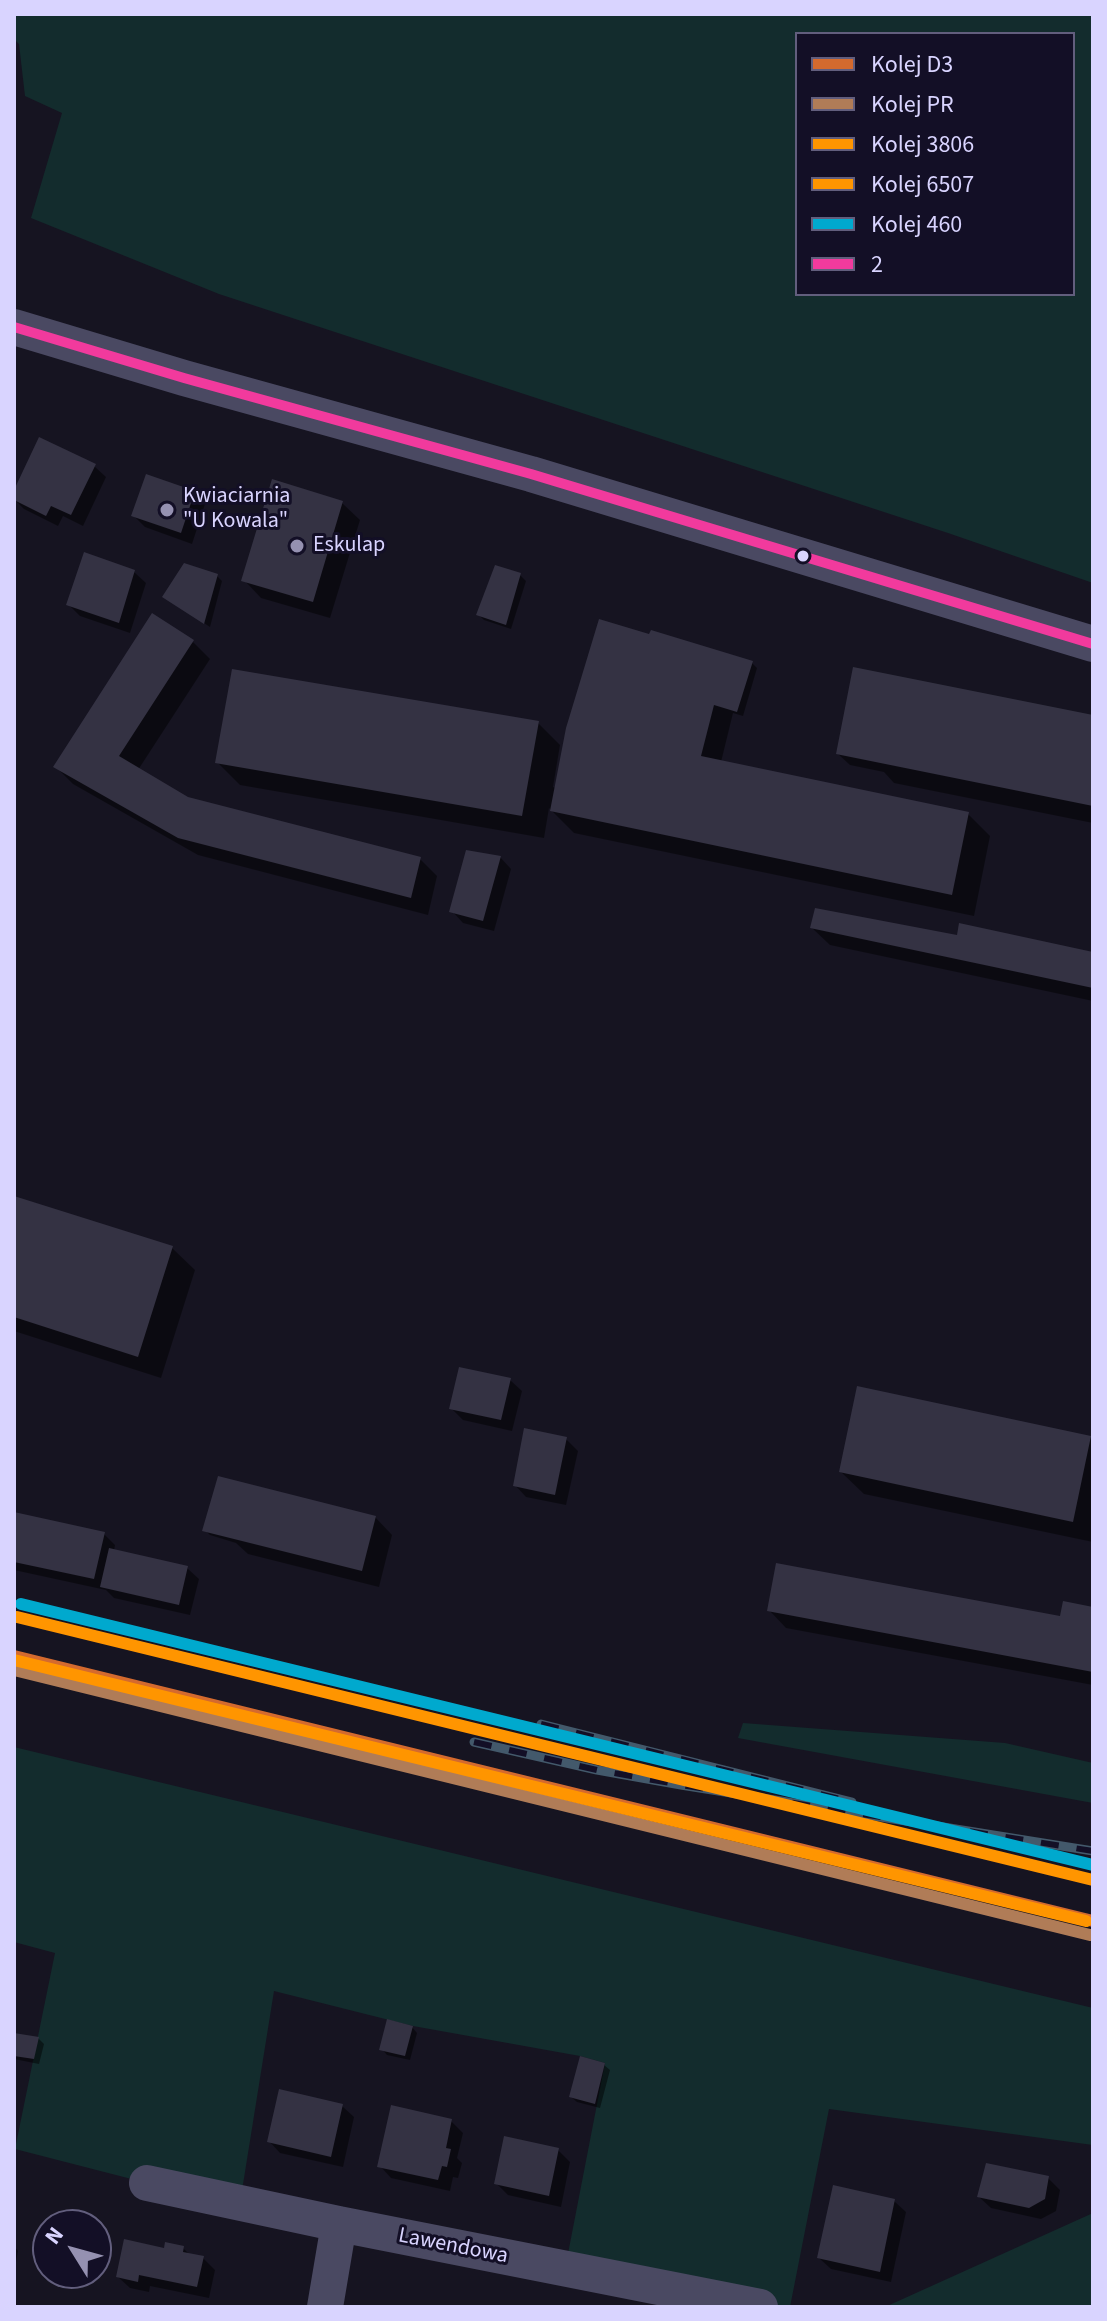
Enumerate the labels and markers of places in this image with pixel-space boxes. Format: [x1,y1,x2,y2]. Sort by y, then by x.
place label: Kwiaciarnia "U Kowala" [183,484,290,536]
marker: Kwiaciarnia "U Kowala" [158,501,176,519]
place label: Eskulap [313,533,385,559]
marker: Eskulap [288,537,306,555]
unlabelled marker [795,548,811,564]

